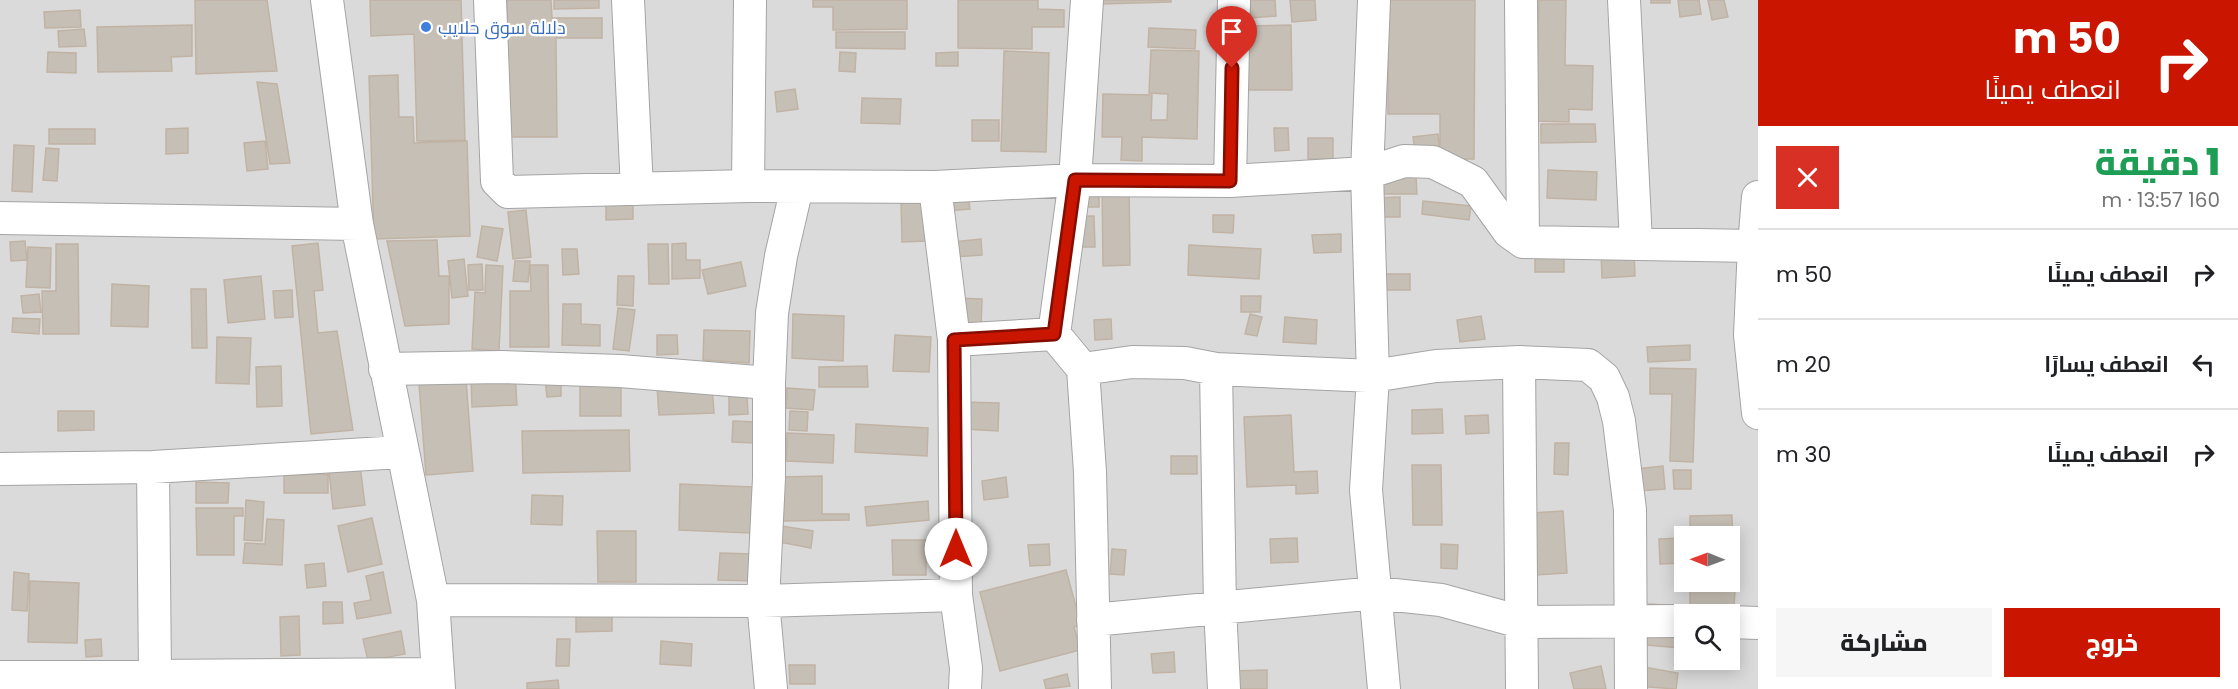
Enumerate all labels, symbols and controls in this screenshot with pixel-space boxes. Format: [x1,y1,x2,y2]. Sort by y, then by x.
pin [1206,6,1257,68]
text: 50 m [2013,9,2121,68]
place label: دلالة سوق حلايب [438,15,566,40]
icon: arrive [1215,15,1248,48]
marker: دلالة سوق حلايب [419,20,433,34]
icon: right [2142,24,2220,102]
text: انعطف يمينًا [1984,71,2121,108]
text: 1 دقيقة [2095,137,2220,188]
button: close [1776,146,1839,209]
text: 160 m · 13:57 [2102,186,2220,214]
icon: right [2187,258,2220,291]
text: 50 m [1776,259,1832,290]
text: انعطف يمينًا [2047,259,2169,290]
icon: left [2187,348,2220,381]
text: 20 m [1776,349,1831,380]
text: انعطف يسارًا [2044,349,2169,380]
icon: right [2187,438,2220,471]
text: 30 m [1776,439,1831,470]
text: انعطف يمينًا [2047,439,2169,470]
position arrow [924,517,988,581]
north arrow [1674,526,1740,592]
map controls [1674,526,1740,670]
button: search [1674,604,1740,670]
button: مشاركة [1776,608,1992,677]
button: خروج [2004,608,2220,677]

